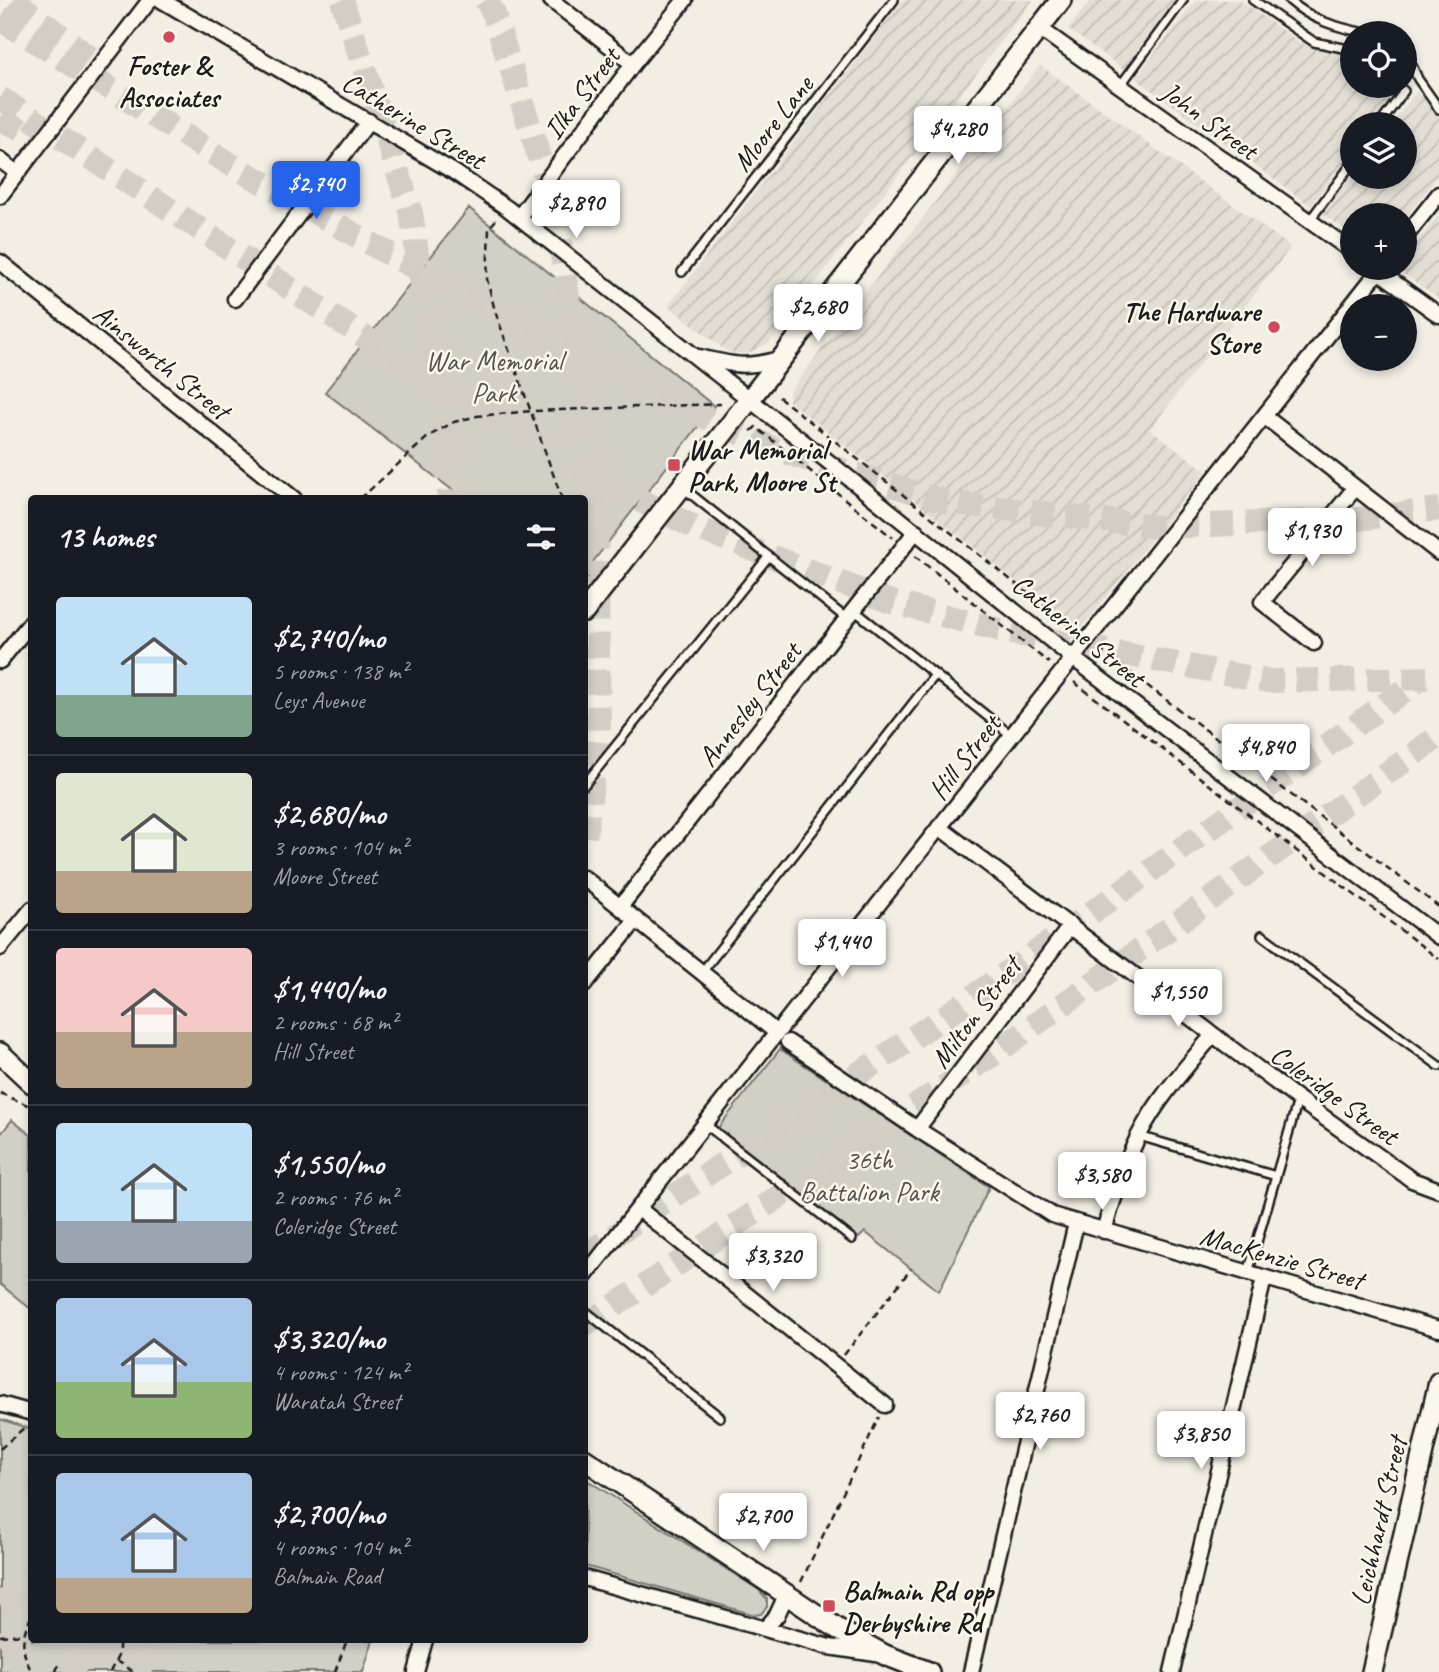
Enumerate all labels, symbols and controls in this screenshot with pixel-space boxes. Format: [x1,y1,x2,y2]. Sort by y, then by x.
map controls [1340,21,1417,371]
button: locate [1340,21,1417,98]
marker: Foster & Associates [161,29,177,45]
street label: Ilka Street [535,38,629,146]
place label: Foster & Associates [119,48,222,115]
street label: Catherine Street [336,64,494,178]
street label: Moore Lane [724,67,822,178]
street label: John Street [1153,72,1267,169]
pin: $4,280 [901,106,1015,166]
button: layers [1340,112,1417,189]
text: $4,280 [930,114,986,143]
pin: $2,740 [259,162,373,221]
text: $2,740 [288,169,344,198]
pin: $2,890 [519,180,633,240]
text: $2,890 [548,188,604,217]
button: + [1340,203,1417,280]
pin: $2,680 [761,284,875,344]
text: $2,680 [790,292,846,321]
place label: The Hardware Store [1123,294,1263,361]
button: − [1340,294,1417,371]
street label: Ainsworth Street [86,296,240,429]
marker: The Hardware Store [1266,319,1282,335]
park label: War Memorial Park [426,343,568,410]
place label: War Memorial Park, Moore St [688,432,839,499]
marker: War Memorial Park, Moore St [666,457,682,473]
pin: $1,930 [1255,508,1369,568]
text: $1,930 [1284,516,1340,545]
text: 13 homes [56,518,154,556]
icon: filters [522,518,560,556]
street label: Catherine Street [1005,566,1154,696]
text: $2,740/mo [273,619,385,657]
icon: home [112,625,196,709]
street label: Annesley Street [690,633,810,773]
text: 5 rooms · 138 m² [273,657,408,686]
text: Leys Avenue [273,686,365,715]
street label: Hill Street [920,706,1010,807]
pin: $4,840 [1209,724,1323,784]
text: $4,840 [1238,732,1294,761]
text: $2,680/mo [273,795,386,833]
icon: home [112,801,196,885]
text: 3 rooms · 104 m² [273,833,408,862]
text: Moore Street [273,862,377,891]
pin: $1,440 [785,920,899,979]
text: $1,440 [814,927,870,956]
street label: Milton Street [922,947,1031,1075]
text: $1,440/mo [273,970,385,1008]
pin: $1,550 [1121,970,1235,1029]
icon: home [112,976,196,1060]
text: $1,550 [1150,977,1206,1006]
text: 2 rooms · 68 m² [273,1008,397,1037]
street label: Coleridge Street [1264,1036,1408,1154]
text: Hill Street [273,1037,353,1066]
park label: 36th Battalion Park [800,1142,940,1209]
text: $1,550/mo [273,1145,384,1183]
icon: home [112,1151,196,1235]
pin: $3,580 [1045,1152,1159,1212]
text: $3,580 [1074,1160,1130,1189]
text: 2 rooms · 76 m² [273,1183,397,1212]
text: Coleridge Street [273,1212,396,1241]
street label: MacKenzie Street [1196,1218,1371,1298]
pin: $3,320 [716,1234,830,1293]
text: $3,320 [745,1241,801,1270]
text: $3,320/mo [273,1320,385,1358]
icon: home [112,1326,196,1410]
text: 4 rooms · 124 m² [273,1358,408,1387]
text: Waratah Street [273,1387,400,1416]
pin: $2,760 [983,1392,1097,1452]
text: $2,760 [1012,1400,1068,1429]
pin: $3,850 [1144,1412,1258,1471]
text: $3,850 [1173,1419,1229,1448]
street label: Leichhardt Street [1342,1430,1416,1608]
pin: $2,700 [706,1494,820,1553]
text: $2,700/mo [273,1495,385,1533]
icon: home [112,1501,196,1585]
text: $2,700 [735,1501,791,1530]
text: 4 rooms · 104 m² [273,1533,408,1562]
text: Balmain Road [273,1562,381,1591]
place label: Balmain Rd opp Derbyshire Rd [843,1573,996,1640]
marker: Balmain Rd opp Derbyshire Rd [821,1598,837,1614]

